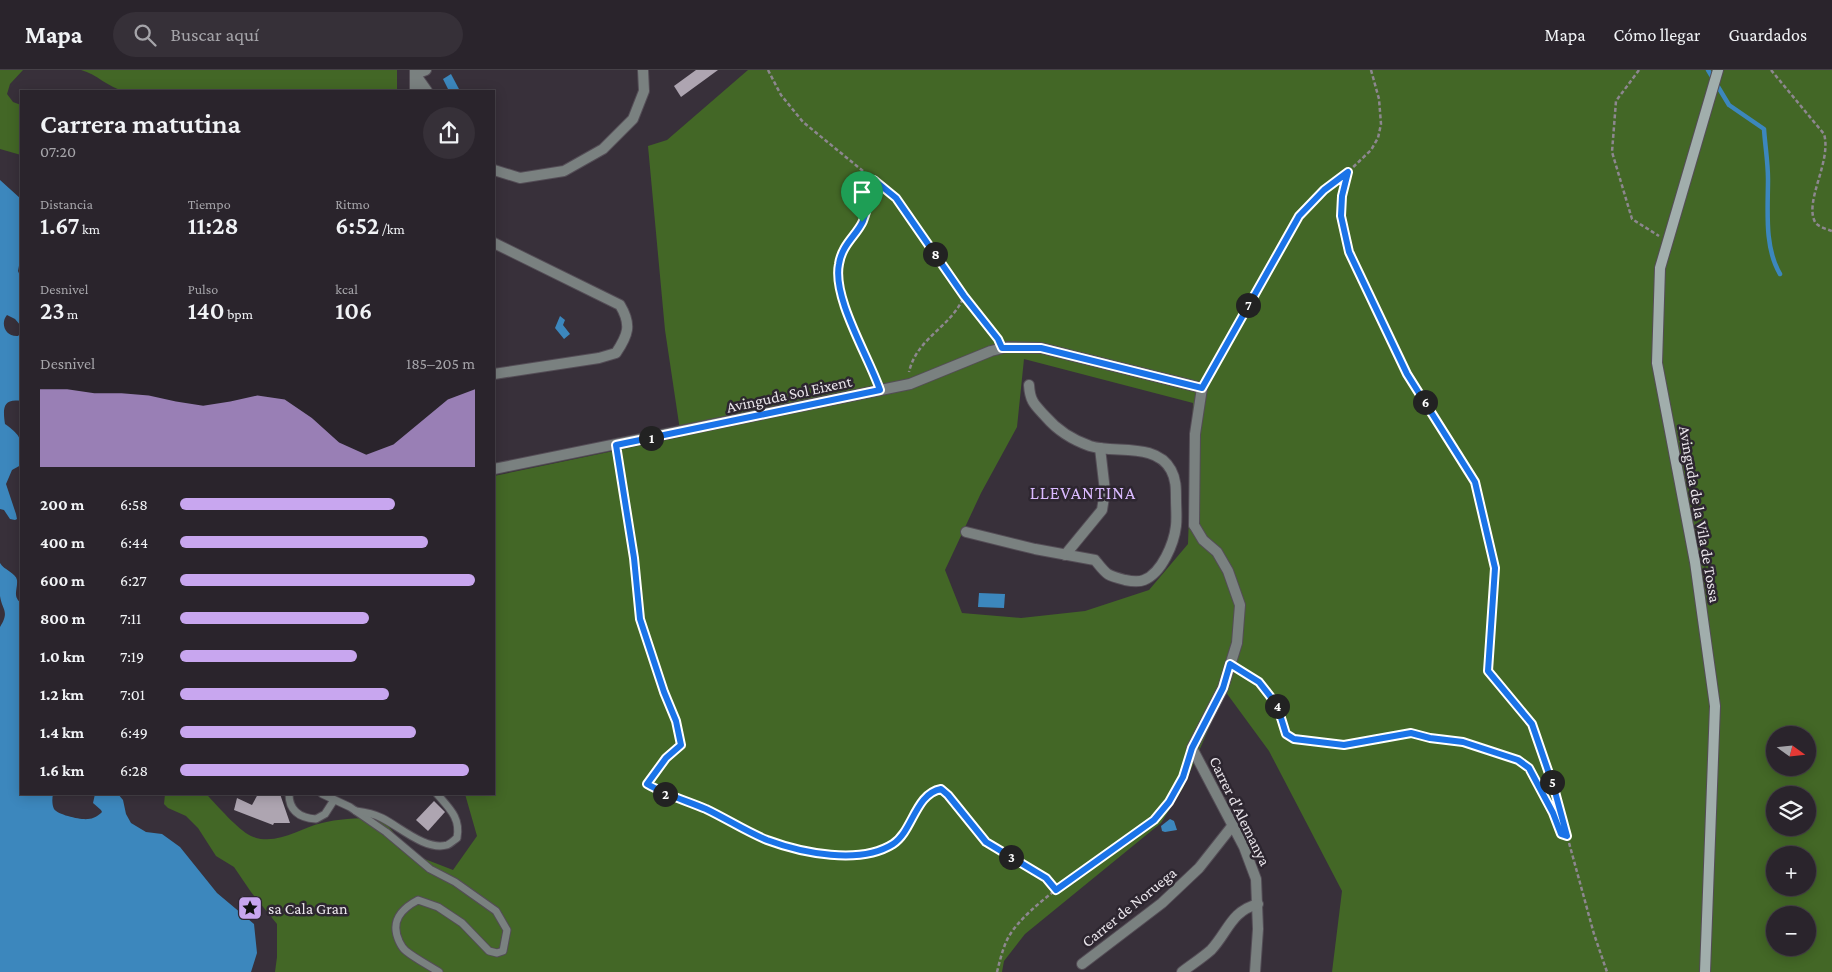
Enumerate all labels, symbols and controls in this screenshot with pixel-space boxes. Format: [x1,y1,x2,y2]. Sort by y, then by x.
search box [113,12,463,57]
text: Mapa [25,21,83,48]
icon: search [131,21,159,49]
text: Buscar aquí [171,24,259,45]
text: Mapa [1544,25,1585,45]
text: Cómo llegar [1613,25,1700,45]
text: Guardados [1728,25,1807,45]
button: share [423,107,475,159]
text: Carrera matutina [40,108,241,139]
text: 07:20 [40,143,76,160]
pin [841,171,883,222]
icon: arrive [848,178,876,206]
text: Distancia [40,196,93,212]
text: Tiempo [188,196,231,212]
text: Ritmo [335,196,370,212]
text: 1.67 [40,212,79,239]
text: 11:28 [188,212,239,239]
text: 6:52 [335,212,379,239]
text: km [79,221,100,237]
text: /km [379,221,405,237]
pin: 8 [922,242,948,266]
text: 8 [931,246,940,262]
text: Desnivel [40,281,88,297]
text: Pulso [188,281,218,297]
text: kcal [335,281,358,297]
pin: 7 [1236,292,1260,318]
text: 23 [40,297,64,324]
text: 140 [188,297,225,324]
text: 106 [335,297,372,324]
text: 7 [1245,297,1252,313]
text: m [64,306,78,322]
text: bpm [225,306,253,322]
text: Desnivel [40,355,95,372]
text: 185–205 m [406,355,475,372]
street label: Avinguda Sol Eixent [725,372,854,417]
pin: 6 [1412,390,1438,414]
text: 6 [1422,394,1429,410]
street label: Avinguda de la Vila de Tossa [1675,424,1724,604]
pin: 1 [638,426,664,450]
text: 1 [649,430,654,446]
district label: LLEVANTINA [1030,483,1136,503]
text: 200 m [40,496,84,513]
text: 6:58 [120,496,148,513]
text: 400 m [40,534,85,551]
text: 6:44 [120,534,148,551]
text: 600 m [40,572,85,589]
text: 6:27 [120,572,147,589]
text: 800 m [40,610,85,627]
text: 7:11 [120,610,141,627]
text: 1.0 km [40,648,85,665]
text: 7:19 [120,648,144,665]
text: 1.2 km [40,686,84,703]
text: 7:01 [120,686,145,703]
pin: 4 [1264,694,1290,718]
text: 4 [1274,698,1281,714]
text: 1.4 km [40,724,84,741]
text: 6:49 [120,724,148,741]
north arrow [1766,726,1816,776]
map controls [1766,726,1816,956]
street label: Carrer d'Alemanya [1205,754,1274,869]
text: 1.6 km [40,762,84,779]
text: 6:28 [120,762,148,779]
pin: 5 [1540,770,1564,794]
text: 5 [1549,774,1556,790]
pin: 2 [652,782,678,806]
text: 2 [662,786,669,802]
button: layers [1766,786,1816,836]
pin: 3 [998,844,1024,870]
button: + [1766,846,1816,896]
text: 3 [1008,849,1015,865]
street label: Carrer de Noruega [1078,863,1181,951]
place icon: sa Cala Gran [237,895,263,921]
place label: sa Cala Gran [268,900,348,917]
button: − [1766,906,1816,956]

